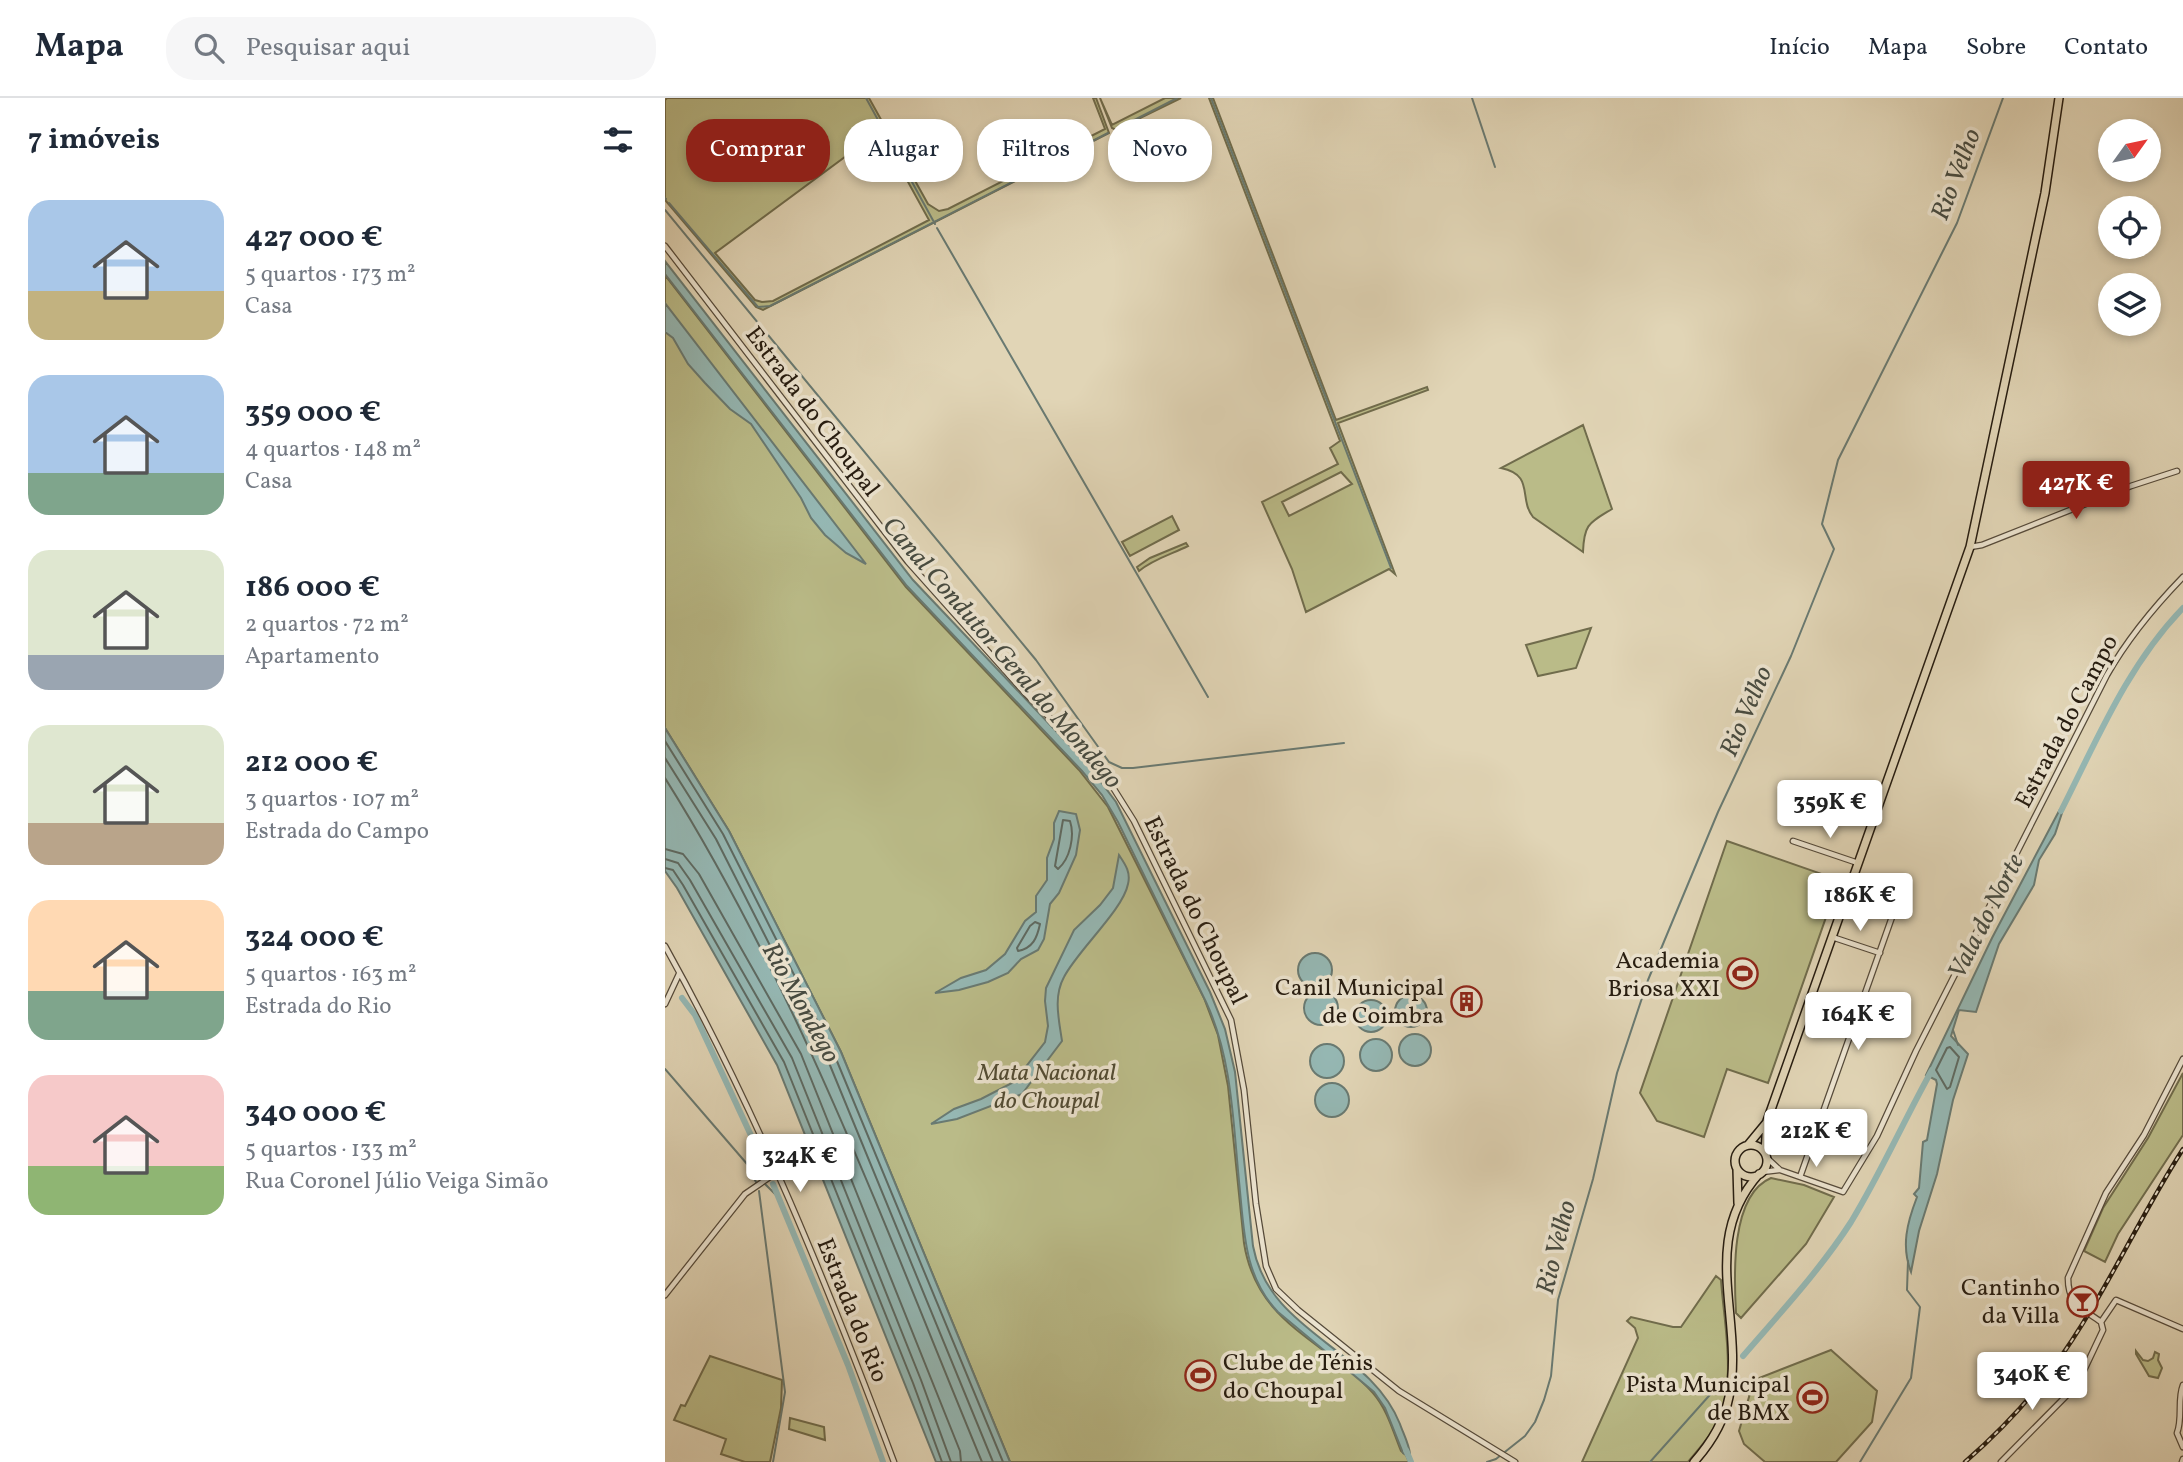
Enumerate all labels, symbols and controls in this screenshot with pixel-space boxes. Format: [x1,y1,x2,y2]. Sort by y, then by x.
search box [166,17,656,80]
text: Mapa [35,25,124,71]
icon: search [190,29,228,67]
text: Pesquisar aqui [246,30,410,66]
text: Início [1769,31,1830,65]
text: Mapa [1868,31,1928,65]
text: Sobre [1966,31,2026,65]
text: Contato [2064,31,2148,65]
text: 7 imóveis [28,119,160,161]
chip: Comprar [686,119,830,182]
chip: Alugar [844,119,963,182]
chip: Filtros [977,119,1094,182]
chip: Novo [1108,119,1212,182]
north arrow [2098,119,2161,182]
map controls [2098,119,2161,336]
icon: filters [599,121,637,159]
water label: Rio Velho [1923,124,1991,226]
button: locate [2098,196,2161,259]
text: 427 000 € [245,217,383,259]
icon: home [84,228,168,312]
text: 5 quartos · 173 m² [245,259,416,291]
button: layers [2098,273,2161,336]
text: Casa [245,291,293,323]
street label: Estrada do Choupal [736,320,887,505]
text: 359 000 € [245,392,381,434]
icon: home [84,403,168,487]
text: 4 quartos · 148 m² [245,434,421,466]
pin: 427K € [2019,462,2133,521]
text: Casa [245,466,293,498]
text: 427K € [2039,468,2113,500]
water label: Canal Condutor Geral do Mondego [873,509,1130,797]
text: 186 000 € [245,567,380,609]
icon: home [84,578,168,662]
text: 2 quartos · 72 m² [245,609,409,641]
street label: Estrada do Campo [2008,629,2128,815]
text: Apartamento [245,641,379,673]
water label: Rio Velho [1712,661,1782,763]
text: 212 000 € [245,742,378,784]
icon: home [84,753,168,837]
pin: 359K € [1773,780,1887,840]
text: 3 quartos · 107 m² [245,784,419,816]
text: 359K € [1793,787,1867,819]
street label: Estrada do Choupal [1134,811,1255,1011]
text: Estrada do Campo [245,816,429,848]
water label: Vala do Norte [1940,847,2034,986]
pin: 186K € [1803,874,1917,933]
text: 186K € [1824,880,1896,912]
text: 324 000 € [245,917,384,959]
icon: home [84,928,168,1012]
water label: Rio Mondego [752,936,848,1070]
place label: Academia Briosa XXI [1607,945,1720,1007]
sports icon: Academia Briosa XXI [1726,957,1760,991]
text: 5 quartos · 163 m² [245,959,416,991]
place label: Canil Municipal de Coimbra [1275,972,1444,1034]
building icon: Canil Municipal de Coimbra [1450,984,1484,1018]
text: Estrada do Rio [245,991,392,1023]
pin: 164K € [1801,992,1915,1052]
text: 164K € [1821,999,1895,1031]
park label: Mata Nacional do Choupal [977,1057,1116,1119]
text: 340 000 € [245,1092,386,1134]
icon: home [84,1103,168,1187]
pin: 212K € [1759,1110,1873,1169]
text: 212K € [1780,1116,1852,1148]
text: 5 quartos · 133 m² [245,1134,417,1166]
pin: 324K € [743,1134,857,1194]
text: 324K € [762,1141,838,1173]
text: Rua Coronel Júlio Veiga Simão [245,1166,548,1198]
water label: Rio Velho [1528,1197,1586,1298]
street label: Estrada do Rio [807,1233,896,1388]
place label: Cantinho da Villa [1961,1272,2060,1334]
bar icon: Cantinho da Villa [2066,1284,2100,1318]
place label: Clube de Ténis do Choupal [1223,1347,1373,1409]
pin: 340K € [1975,1352,2089,1412]
sports icon: Clube de Ténis do Choupal [1183,1359,1217,1393]
text: 340K € [1993,1359,2071,1391]
place label: Pista Municipal de BMX [1626,1369,1790,1431]
sports icon: Pista Municipal de BMX [1796,1381,1830,1415]

